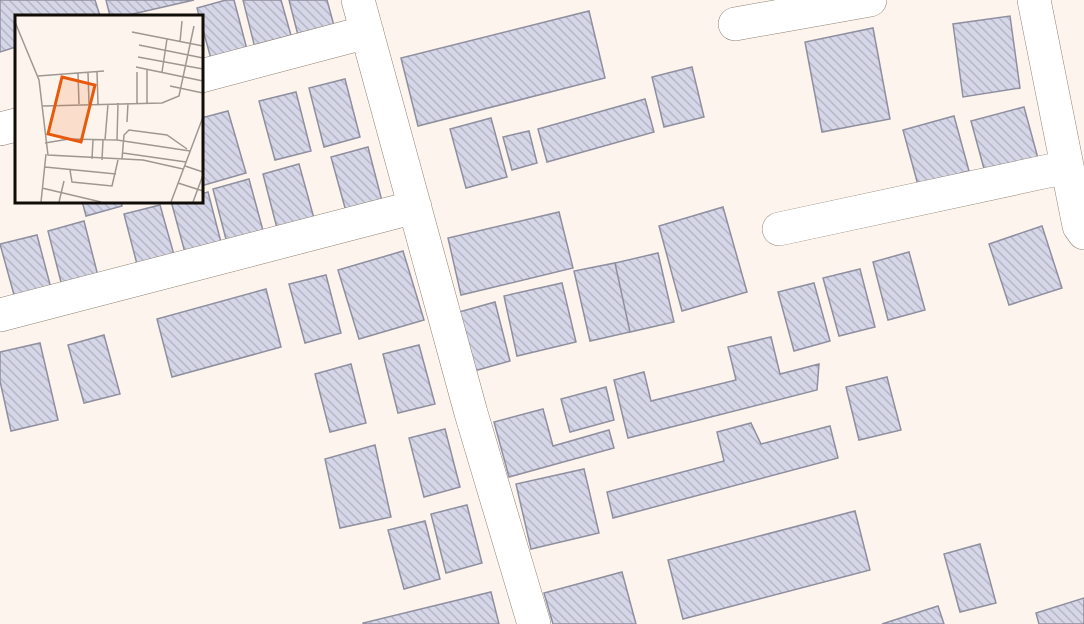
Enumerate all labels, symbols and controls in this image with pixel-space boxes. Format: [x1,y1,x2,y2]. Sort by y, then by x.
inset map [15,15,202,202]

